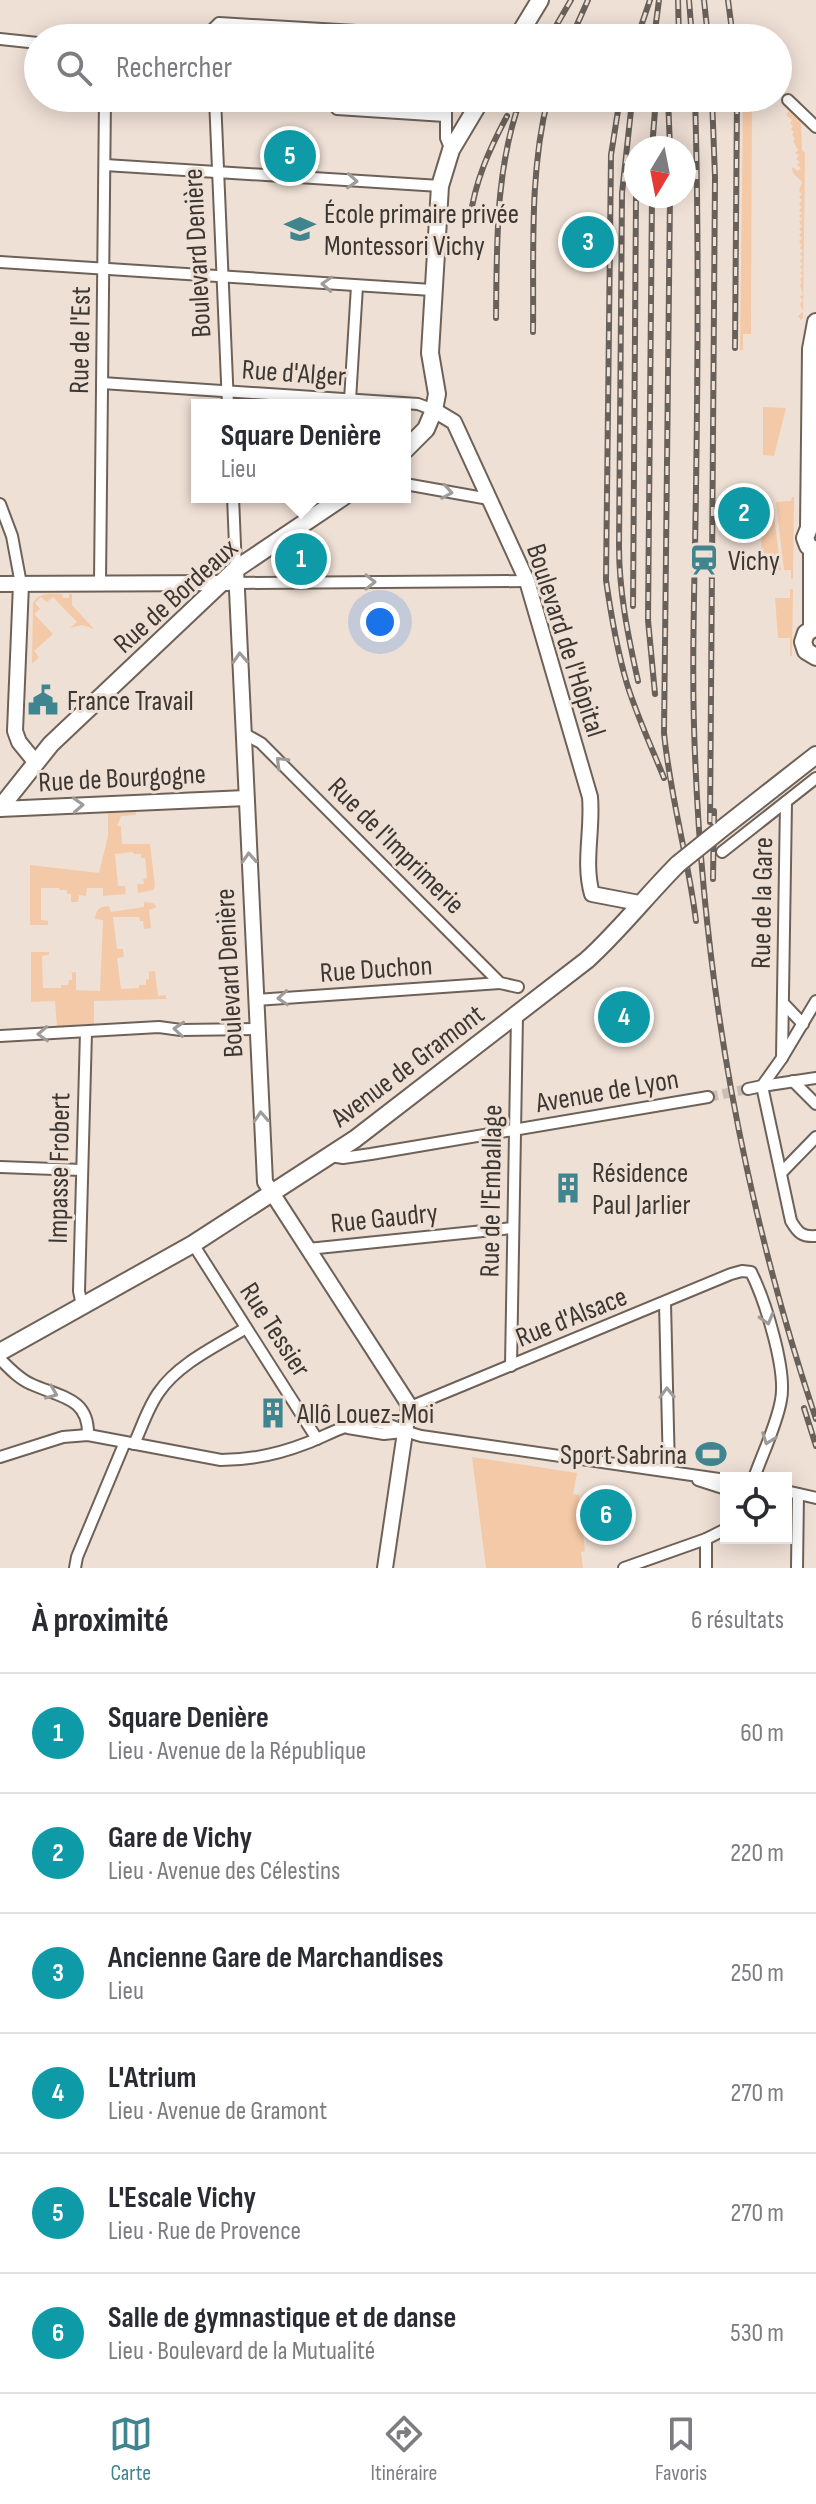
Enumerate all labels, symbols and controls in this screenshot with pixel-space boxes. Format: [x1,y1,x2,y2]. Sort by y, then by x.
search box [24,24,792,112]
icon: search [52,46,96,90]
text: Rechercher [116,50,232,86]
pin: 5 [264,126,316,186]
north arrow [624,136,696,208]
street label: Boulevard Denière [177,168,218,338]
one-way arrow [346,172,359,189]
place label: École primaire privée Montessori Vichy [324,198,519,263]
school or university icon: École primaire privée Montessori Vichy [283,212,317,246]
pin: 3 [562,212,614,272]
one-way arrow [320,276,333,293]
street label: Rue de l'Est [63,286,98,394]
street label: Rue d'Alger [241,353,347,394]
popup [191,399,411,503]
text: Square Denière [221,418,381,454]
text: Lieu [221,454,256,485]
one-way arrow [440,482,454,499]
pin: 2 [718,483,770,543]
pin: 1 [275,529,327,589]
street label: Rue de Bordeaux [107,532,245,660]
street label: Boulevard de l'Hôpital [519,540,612,741]
station icon: Vichy [687,543,721,577]
place label: Vichy [728,545,780,578]
one-way arrow [364,573,377,591]
your location [360,602,400,642]
one-way arrow [232,651,249,664]
public building icon: France Travail [26,683,60,717]
place label: France Travail [67,685,194,718]
one-way arrow [275,757,290,771]
street label: Rue de Bourgogne [37,758,207,799]
street label: Rue de l'Imprimerie [321,771,471,921]
one-way arrow [72,797,85,814]
street label: Rue de la Gare [745,837,780,969]
one-way arrow [241,851,258,864]
street label: Boulevard Denière [209,888,250,1058]
street label: Rue Duchon [319,949,433,990]
pin: 4 [598,987,650,1047]
one-way arrow [276,989,289,1006]
street label: Avenue de Gramont [324,998,491,1135]
one-way arrow [172,1020,185,1037]
one-way arrow [36,1025,49,1042]
street label: Avenue de Lyon [532,1063,681,1120]
street label: Impasse Frobert [42,1092,77,1244]
street label: Rue de l'Emballage [473,1104,510,1278]
one-way arrow [253,1110,270,1123]
place label: Résidence Paul Jarlier [592,1157,690,1222]
building icon: Résidence Paul Jarlier [551,1171,585,1205]
street label: Rue Gaudry [329,1196,439,1241]
street label: Rue Tessier [232,1277,317,1383]
street label: Rue d'Alsace [511,1280,632,1355]
one-way arrow [758,1311,775,1325]
one-way arrow [44,1383,58,1399]
one-way arrow [659,1386,676,1399]
building icon: Allô Louez-Moi [256,1396,290,1430]
place label: Allô Louez-Moi [296,1398,434,1431]
one-way arrow [761,1431,777,1445]
sports icon: Sport Sabrina [694,1437,728,1471]
place label: Sport Sabrina [560,1439,687,1472]
map controls [720,1472,792,1544]
button: locate [720,1472,792,1544]
pin: 6 [580,1485,632,1545]
text: À proximité [32,1600,169,1641]
text: 6 résultats [691,1605,784,1636]
text: Square Denière [108,1700,269,1736]
text: 1 [53,1718,63,1749]
text: 60 m [740,1718,784,1749]
text: Lieu · Avenue de la République [108,1736,366,1767]
text: Gare de Vichy [108,1820,252,1856]
text: 2 [52,1838,64,1869]
text: 220 m [730,1838,784,1869]
text: Lieu · Avenue des Célestins [108,1856,340,1887]
text: Ancienne Gare de Marchandises [108,1940,443,1976]
text: 3 [52,1958,64,1989]
text: 250 m [730,1958,784,1989]
text: Lieu [108,1976,144,2007]
text: L'Atrium [108,2060,196,2096]
text: 4 [52,2078,64,2109]
text: 270 m [731,2078,784,2109]
text: Lieu · Avenue de Gramont [108,2096,327,2127]
text: L'Escale Vichy [108,2180,256,2216]
text: 5 [52,2198,64,2229]
text: 270 m [731,2198,784,2229]
text: Lieu · Rue de Provence [108,2216,301,2247]
text: Salle de gymnastique et de danse [108,2300,456,2336]
text: 6 [52,2318,64,2349]
text: 530 m [730,2318,784,2349]
text: Lieu · Boulevard de la Mutualité [108,2336,375,2367]
tab: Carte [109,2412,153,2487]
tab: Itinéraire [371,2412,437,2487]
tab: Favoris [655,2412,707,2487]

